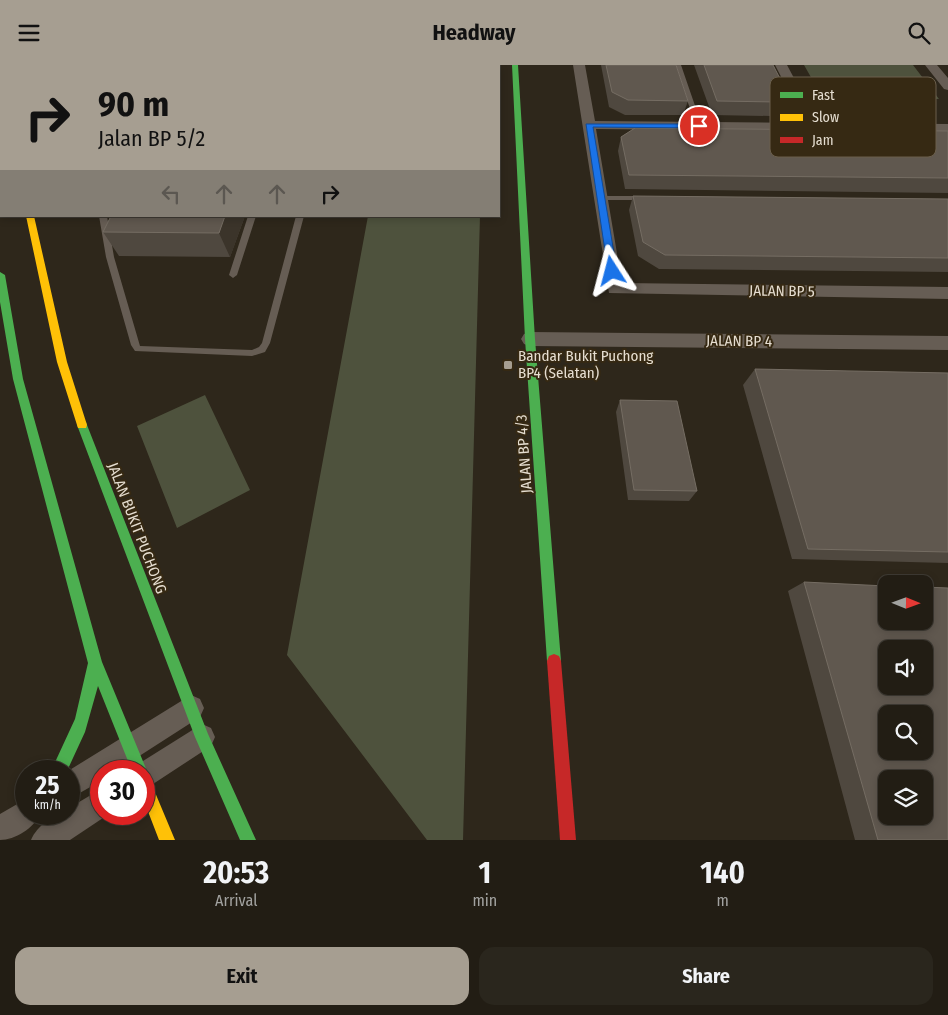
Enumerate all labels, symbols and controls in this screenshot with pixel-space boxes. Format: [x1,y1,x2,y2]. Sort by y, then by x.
icon: menu [15,19,43,47]
text: Headway [433,19,515,46]
icon: search [905,19,933,47]
legend [770,77,936,157]
text: 90 m [98,83,169,125]
icon: right [15,85,80,150]
text: Fast [812,87,835,104]
pin [678,105,720,147]
text: Slow [812,109,839,126]
icon: arrive [685,112,713,140]
text: Jalan BP 5/2 [98,125,205,152]
text: Jam [812,132,833,149]
icon: left [157,180,185,208]
icon: ahead [210,180,238,208]
icon: ahead [263,180,291,208]
icon: right [316,180,344,208]
position arrow [585,244,637,296]
street label: JALAN BP 5 [749,281,815,301]
street label: JALAN BP 4 [706,331,772,351]
place label: Bandar Bukit Puchong BP4 (Selatan) [518,347,653,382]
marker: Bandar Bukit Puchong BP4 (Selatan) [502,359,514,371]
street label: JALAN BP 4/3 [512,414,536,494]
street label: JALAN BUKIT PUCHONG [104,460,170,596]
north arrow [878,575,932,630]
map controls [878,575,933,825]
button: sound [878,640,933,695]
button: search [878,705,933,760]
speed limit sign: 30 [90,760,155,825]
button: layers [878,770,933,825]
text: 25 [36,771,59,801]
text: km/h [34,798,61,812]
text: 20:53 [203,855,269,891]
text: 1 [478,855,491,891]
text: 140 [700,855,745,891]
text: Arrival [215,891,257,910]
text: min [472,891,497,910]
text: m [716,891,729,910]
button: Exit [15,947,469,1005]
button: Share [479,947,933,1005]

